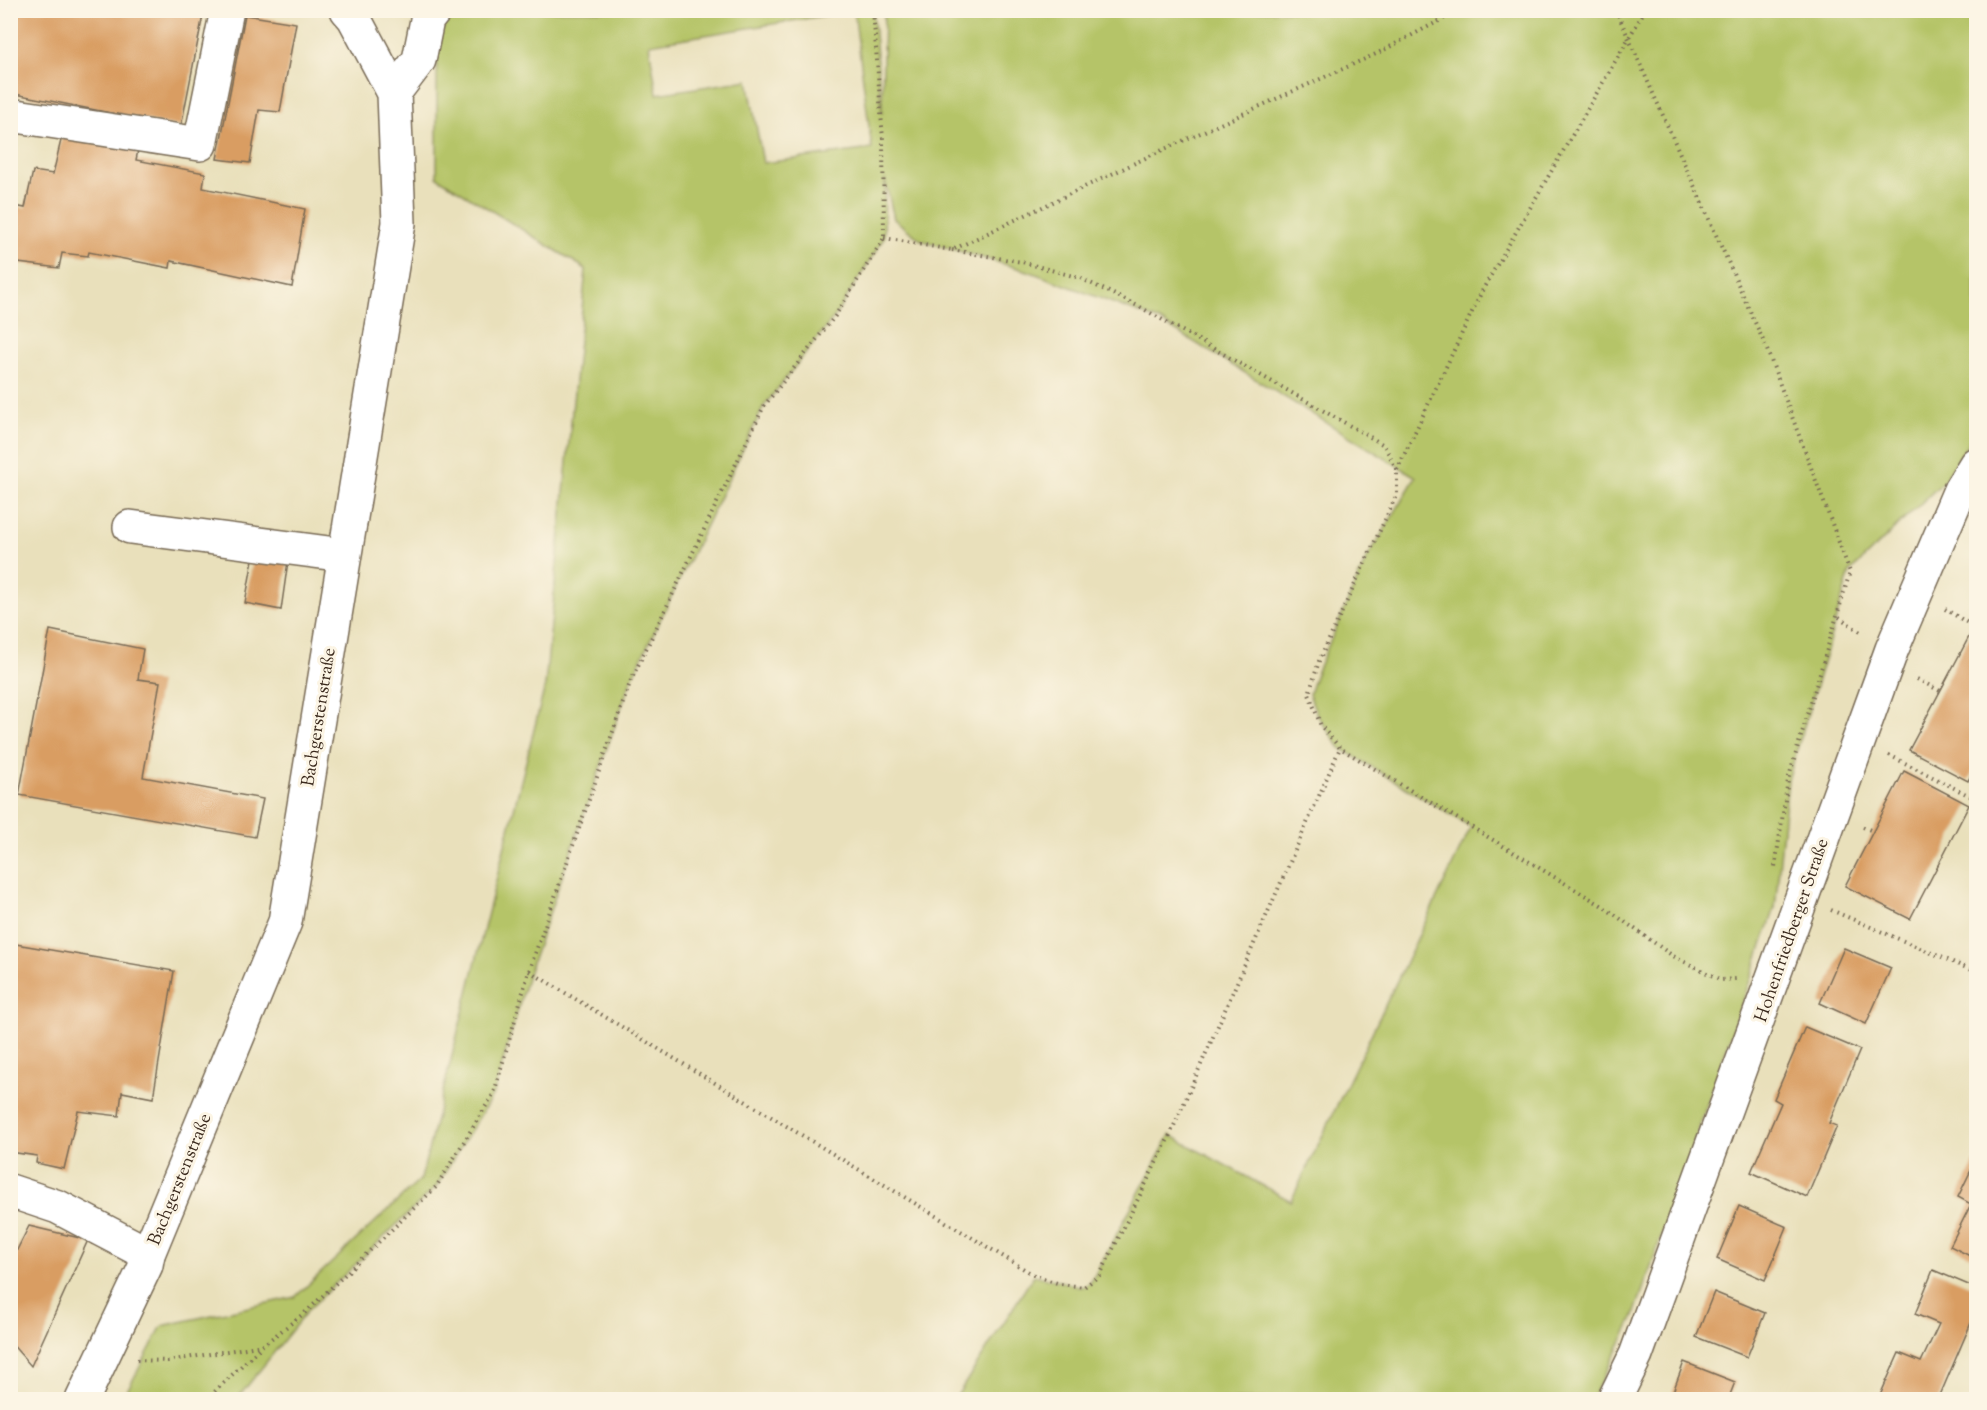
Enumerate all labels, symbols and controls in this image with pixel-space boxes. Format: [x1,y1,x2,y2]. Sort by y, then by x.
street label: Bachgerstenstraße [296,646,344,789]
street label: Hohenfriedberger Straße [1749,835,1837,1026]
street label: Bachgerstenstraße [143,1110,219,1250]

